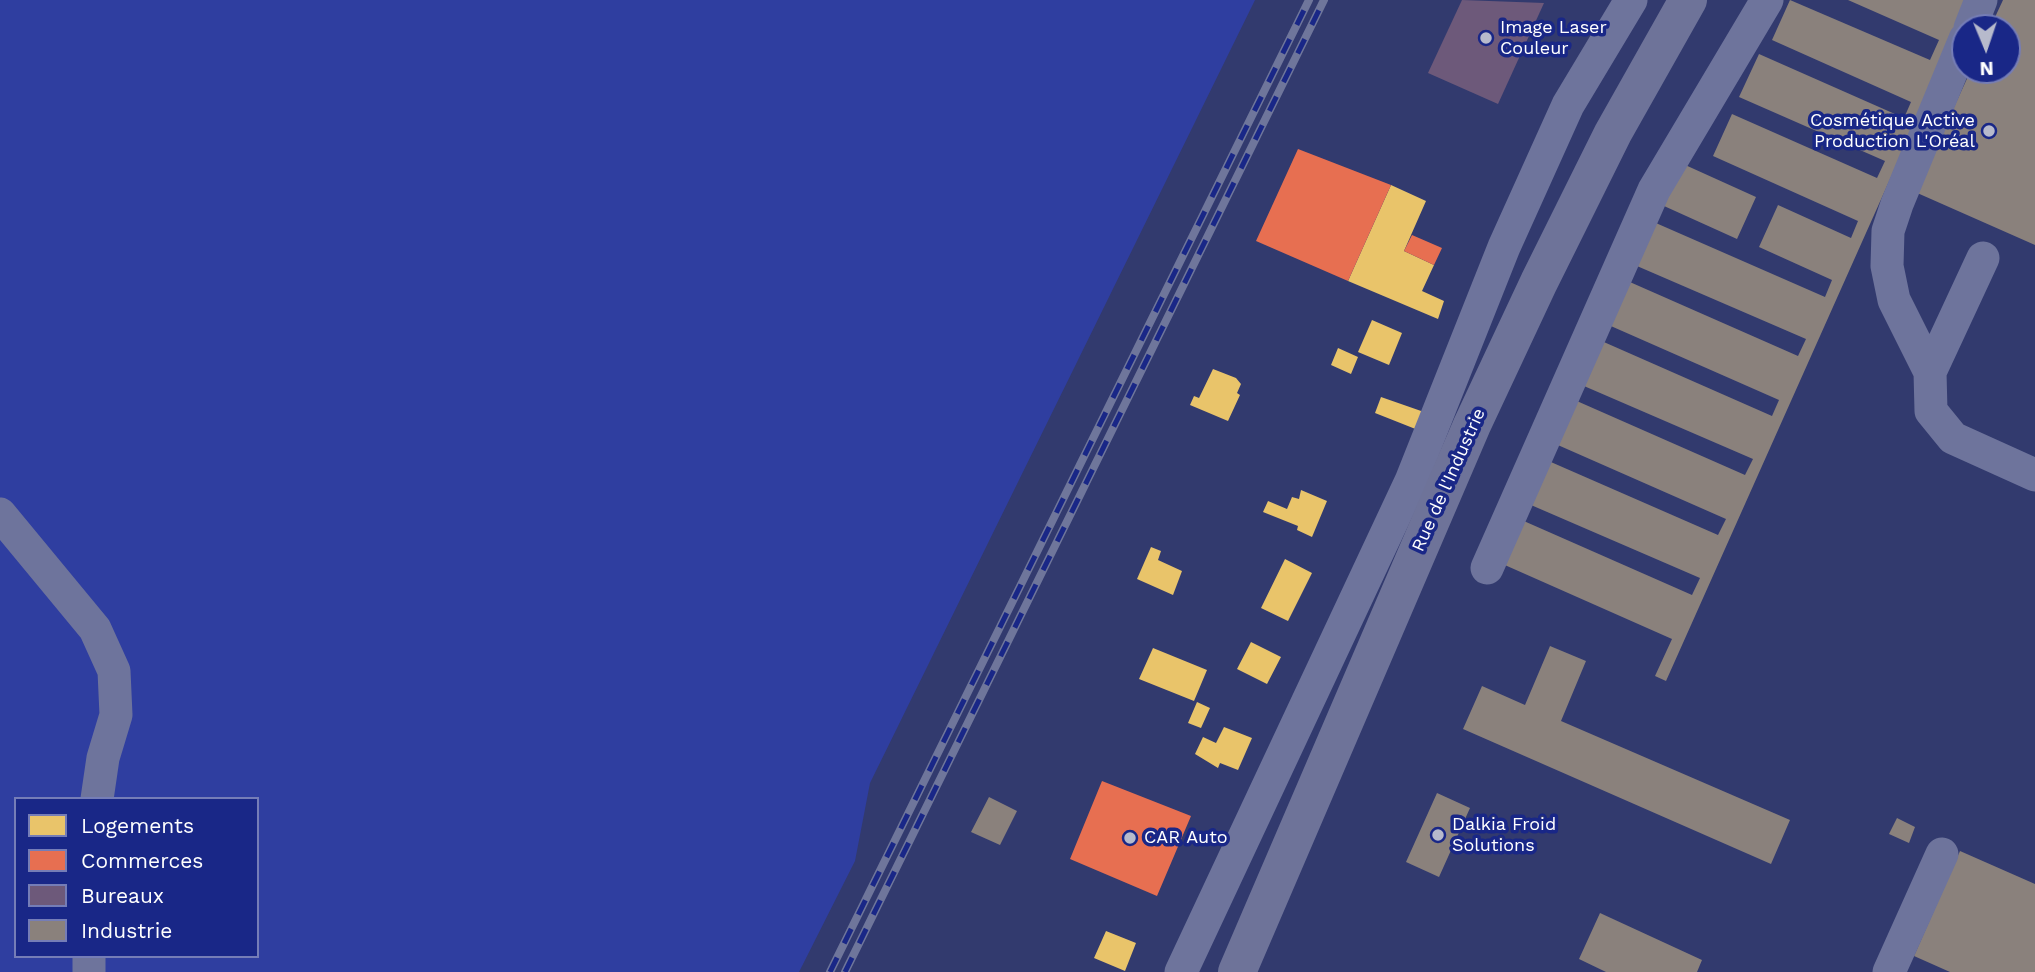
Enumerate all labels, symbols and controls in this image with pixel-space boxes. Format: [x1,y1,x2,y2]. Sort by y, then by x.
north arrow [1951,14,2021,84]
place label: Image Laser Couleur [1500,17,1607,60]
marker: Image Laser Couleur [1478,30,1494,46]
text: N [1979,57,1994,80]
place label: Cosmétique Active Production L'Oréal [1810,110,1975,152]
marker: Cosmétique Active Production L'Oréal [1981,123,1997,139]
street label: Rue de l'Industrie [1408,405,1490,555]
legend [14,797,259,958]
text: Logements [81,813,194,838]
place label: Dalkia Froid Solutions [1452,814,1556,856]
place label: CAR Auto [1144,827,1228,849]
marker: Dalkia Froid Solutions [1430,827,1446,843]
marker: CAR Auto [1122,830,1138,846]
text: Commerces [81,848,203,873]
text: Bureaux [81,883,164,908]
text: Industrie [81,918,172,943]

